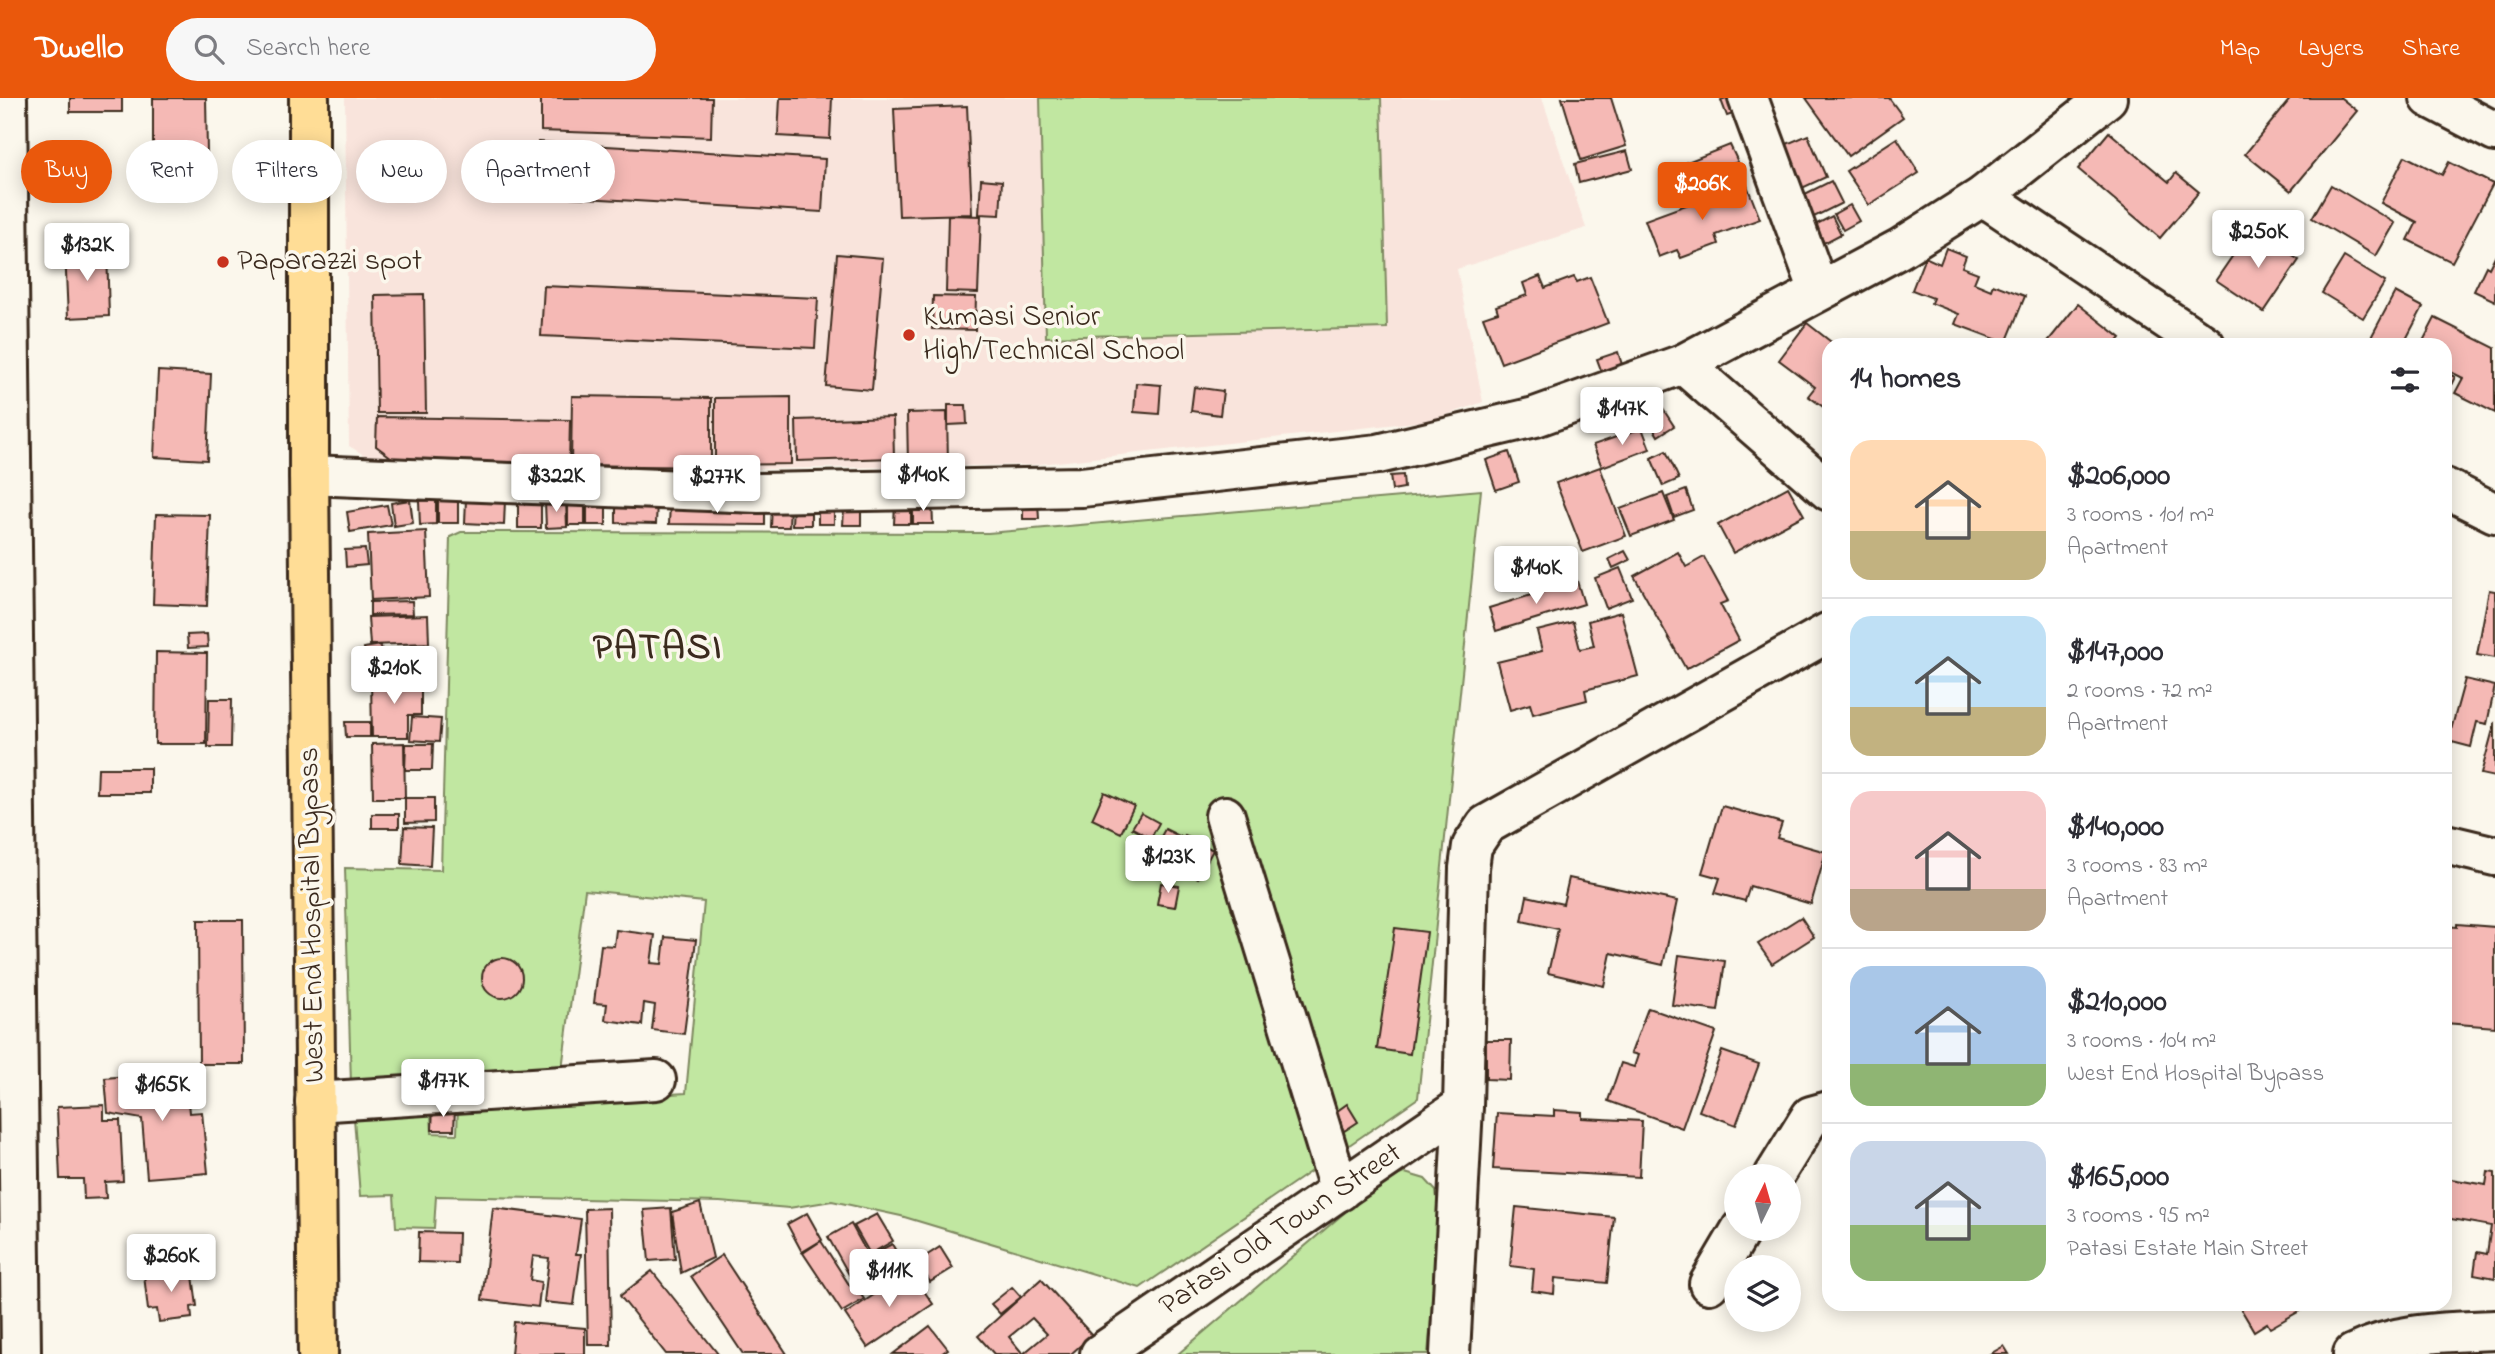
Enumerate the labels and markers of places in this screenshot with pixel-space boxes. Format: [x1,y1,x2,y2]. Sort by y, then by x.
pin: $206K [1653,162,1751,222]
pin: $250K [2209,211,2307,270]
pin: $132K [38,223,136,283]
place label: Paparazzi spot [237,240,422,284]
marker: Paparazzi spot [215,254,231,270]
place label: Kumasi Senior High/Technical School [923,296,1184,374]
marker: Kumasi Senior High/Technical School [901,327,917,343]
pin: $147K [1573,388,1671,447]
pin: $322K [507,454,605,514]
pin: $140K [874,454,972,513]
pin: $277K [668,456,766,515]
pin: $140K [1487,546,1585,606]
pin: $210K [345,646,443,706]
pin: $123K [1119,836,1217,895]
pin: $177K [394,1060,492,1119]
pin: $165K [113,1063,211,1123]
pin: $260K [122,1234,220,1294]
pin: $111K [840,1250,938,1309]

